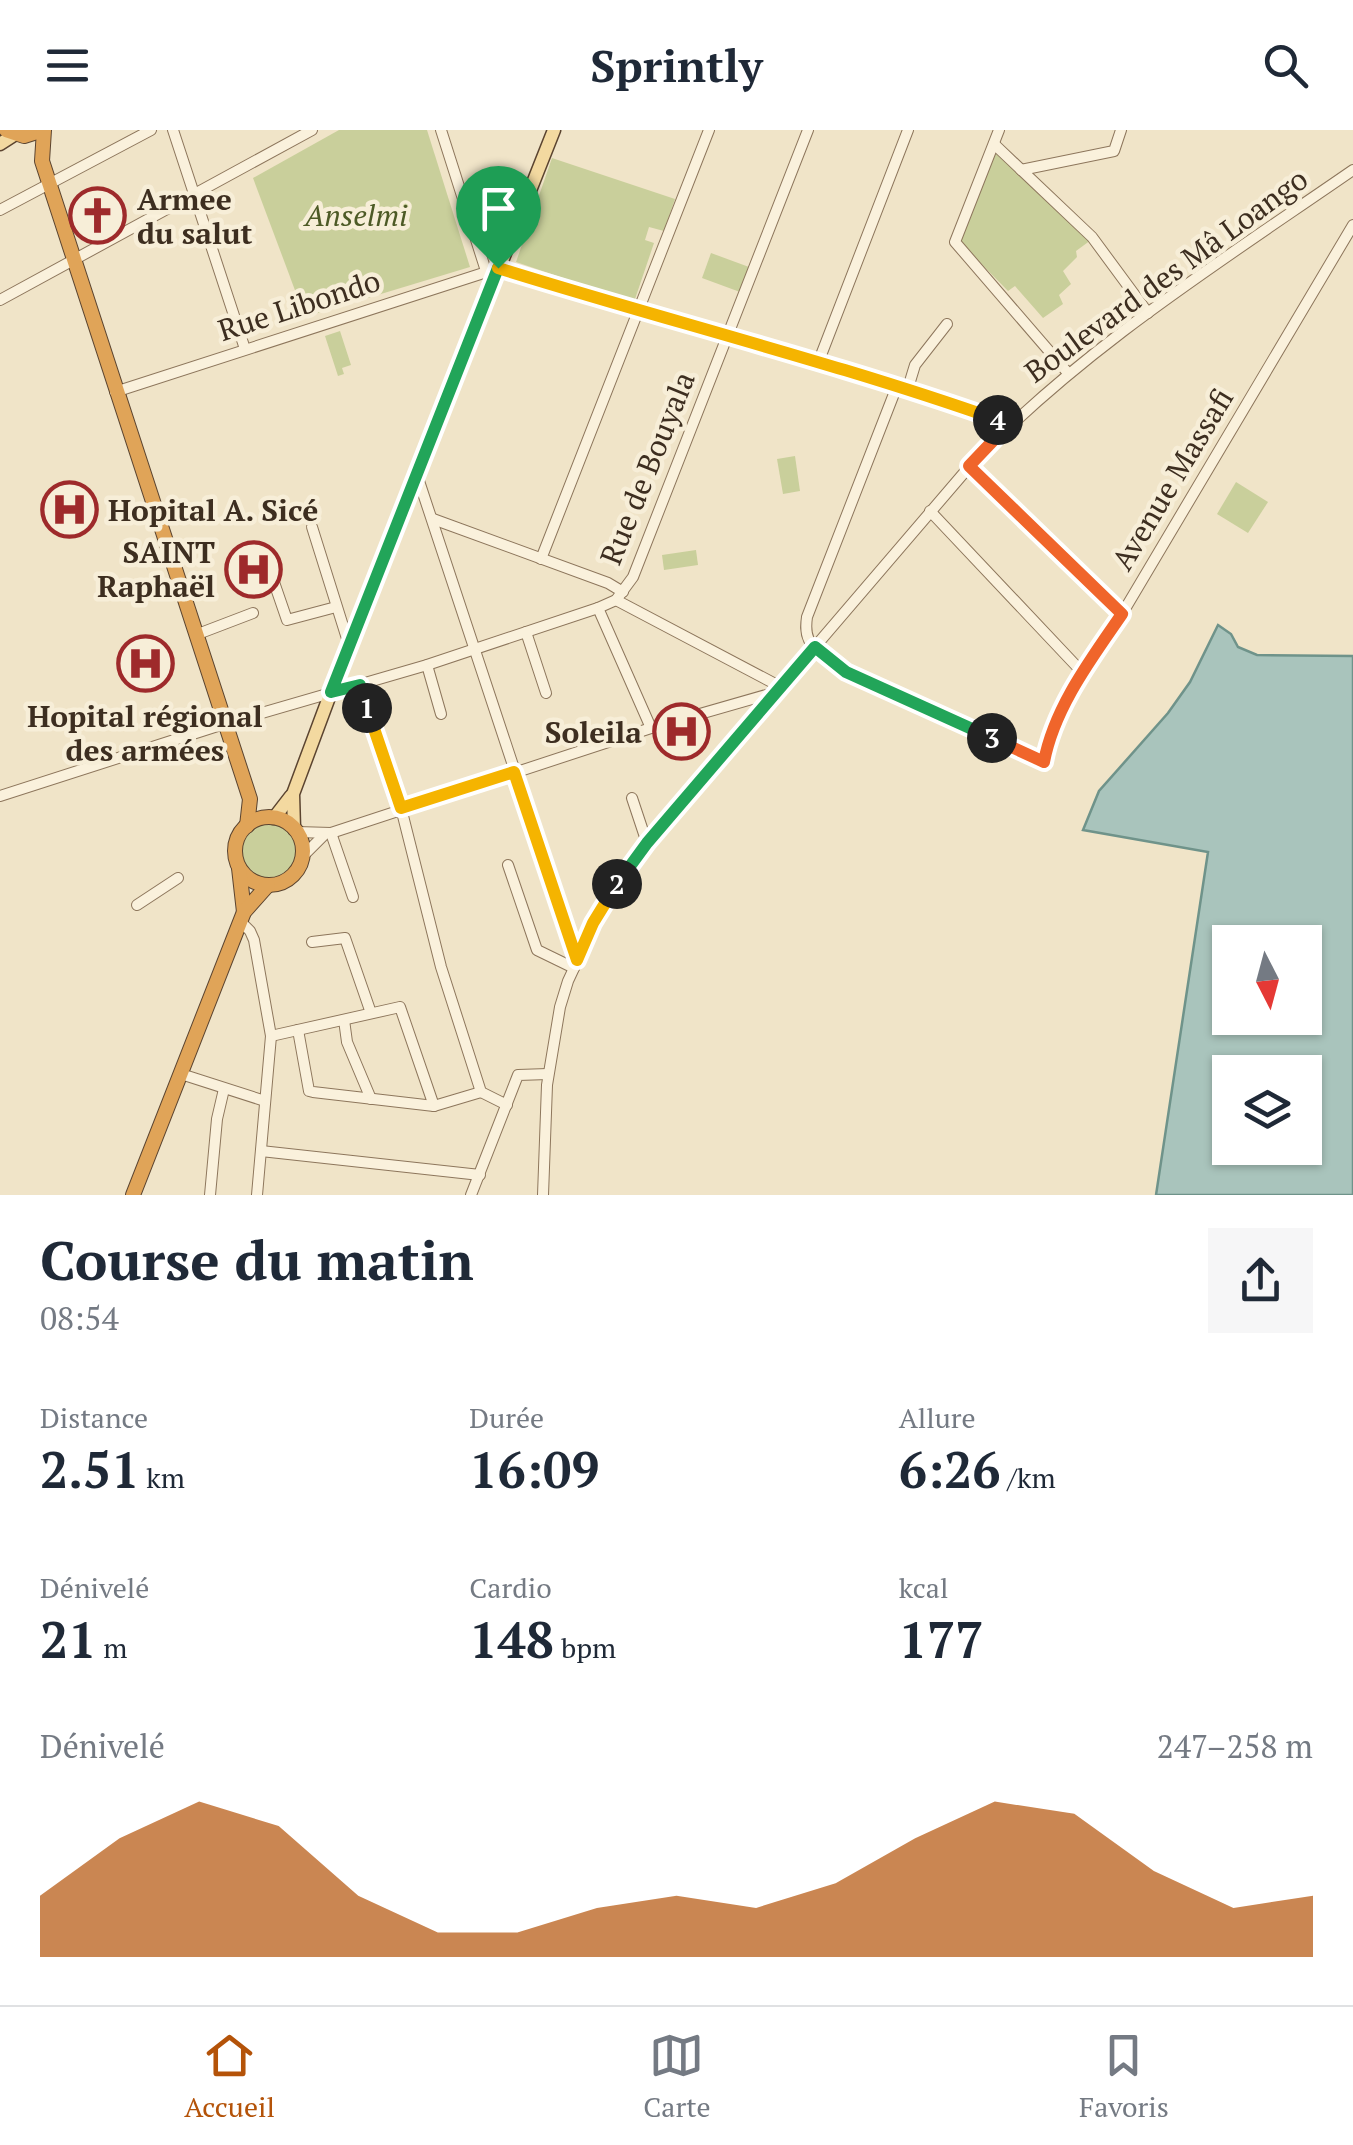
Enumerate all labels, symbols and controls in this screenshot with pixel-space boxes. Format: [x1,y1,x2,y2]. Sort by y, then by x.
text: Sprintly [590,35,763,95]
icon: menu [40,38,95,93]
icon: search [1258,38,1313,93]
street label: Boulevard des Mâ Loango [1016,159,1316,391]
pin [456,166,541,269]
place label: Armee du salut [137,179,253,253]
icon: arrive [471,181,526,236]
church icon: Armee du salut [68,186,128,246]
park label: Anselmi [302,195,408,235]
street label: Rue Libondo [213,260,385,350]
street label: Rue de Bouyala [590,366,704,570]
street label: Avenue Massafi [1102,380,1242,578]
pin: 4 [973,395,1023,445]
text: 4 [990,401,1006,438]
hospital icon: Hopital A. Sicé [39,480,99,540]
place label: Hopital A. Sicé [108,490,318,530]
place label: SAINT Raphaël [97,532,215,606]
hospital icon: SAINT Raphaël [224,539,284,599]
hospital icon: Hopital régional des armées [115,634,175,694]
pin: 1 [342,683,392,733]
text: 1 [359,689,375,726]
place label: Hopital régional des armées [27,696,263,770]
hospital icon: Soleila [651,702,711,762]
place label: Soleila [545,712,642,752]
pin: 3 [967,713,1017,763]
text: 3 [984,719,1000,756]
pin: 2 [592,859,642,909]
text: 2 [609,865,625,902]
north arrow [1212,925,1322,1035]
map controls [1212,925,1322,1165]
button: layers [1212,1055,1322,1165]
text: Course du matin [40,1223,474,1296]
button: share [1208,1228,1313,1333]
text: 08:54 [40,1297,119,1339]
text: Distance [40,1399,148,1436]
text: Durée [469,1399,544,1436]
text: Allure [899,1399,976,1436]
text: 2.51 [40,1436,140,1502]
text: 16:09 [469,1436,599,1502]
text: 6:26 [899,1436,1001,1502]
text: km [140,1459,185,1496]
text: /km [1001,1459,1056,1496]
text: Dénivelé [40,1569,149,1606]
text: Cardio [469,1569,552,1606]
text: kcal [899,1569,948,1606]
text: 21 [40,1606,97,1672]
text: 148 [469,1606,554,1672]
text: 177 [899,1606,983,1672]
text: m [97,1629,127,1666]
text: bpm [554,1629,616,1666]
text: Dénivelé [40,1725,165,1767]
text: 247–258 m [1157,1725,1313,1767]
tab: Accueil [184,2028,275,2125]
tab: Carte [643,2028,711,2125]
tab: Favoris [1079,2028,1169,2125]

